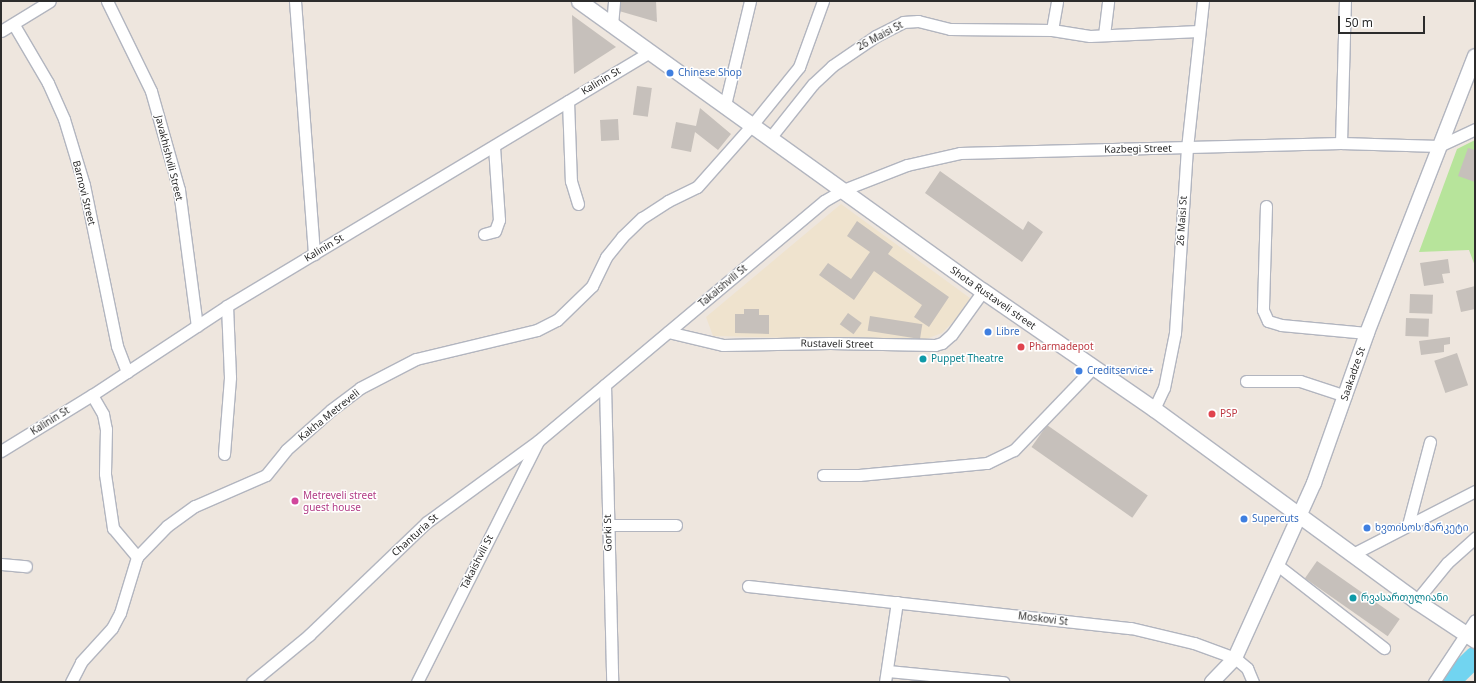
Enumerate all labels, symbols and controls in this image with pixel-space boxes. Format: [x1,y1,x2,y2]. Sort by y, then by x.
scale bar [1340,8,1427,34]
text: 50 m [1345,14,1373,31]
street label: 26 Maisi St [855,19,905,53]
street label: Kalinin St [579,65,623,97]
place label: Chinese Shop [678,67,742,79]
marker: Chinese Shop [665,68,675,78]
street label: Javakhishvili Street [153,114,185,202]
street label: Kazbegi Street [1104,142,1172,156]
street label: Barnovi Street [70,159,98,227]
street label: 26 Maisi St [1174,195,1190,247]
street label: Kalinin St [302,232,346,264]
street label: Takaishvili St [696,262,750,310]
street label: Shota Rustaveli street [948,264,1038,332]
place label: Libre [996,326,1020,338]
marker: Libre [983,327,993,337]
street label: Rustaveli Street [800,337,874,351]
place label: Pharmadepot [1029,341,1094,353]
marker: Pharmadepot [1016,342,1026,352]
street label: Saakadze St [1338,346,1368,402]
place label: Puppet Theatre [931,353,1004,365]
marker: Puppet Theatre [918,354,928,364]
place label: Creditservice+ [1087,365,1154,377]
marker: Creditservice+ [1074,366,1084,376]
street label: Kakha Metreveli [296,387,362,443]
street label: Kalinin St [28,404,72,438]
place label: PSP [1220,408,1238,420]
marker: PSP [1207,409,1217,419]
place label: Metreveli street guest house [303,489,376,512]
marker: Metreveli street guest house [290,496,300,506]
street label: Chanturia St [389,511,441,559]
place label: Supercuts [1252,513,1299,525]
street label: Gorki St [602,514,614,552]
marker: Supercuts [1239,514,1249,524]
place label: ხვთისოს მარკეტი [1375,522,1468,534]
marker: ხვთისოს მარკეტი [1362,523,1372,533]
street label: Takaishvili St [458,533,496,591]
place label: რვასართულიანი [1361,592,1448,604]
marker: რვასართულიანი [1348,593,1358,603]
street label: Moskovi St [1017,610,1069,628]

